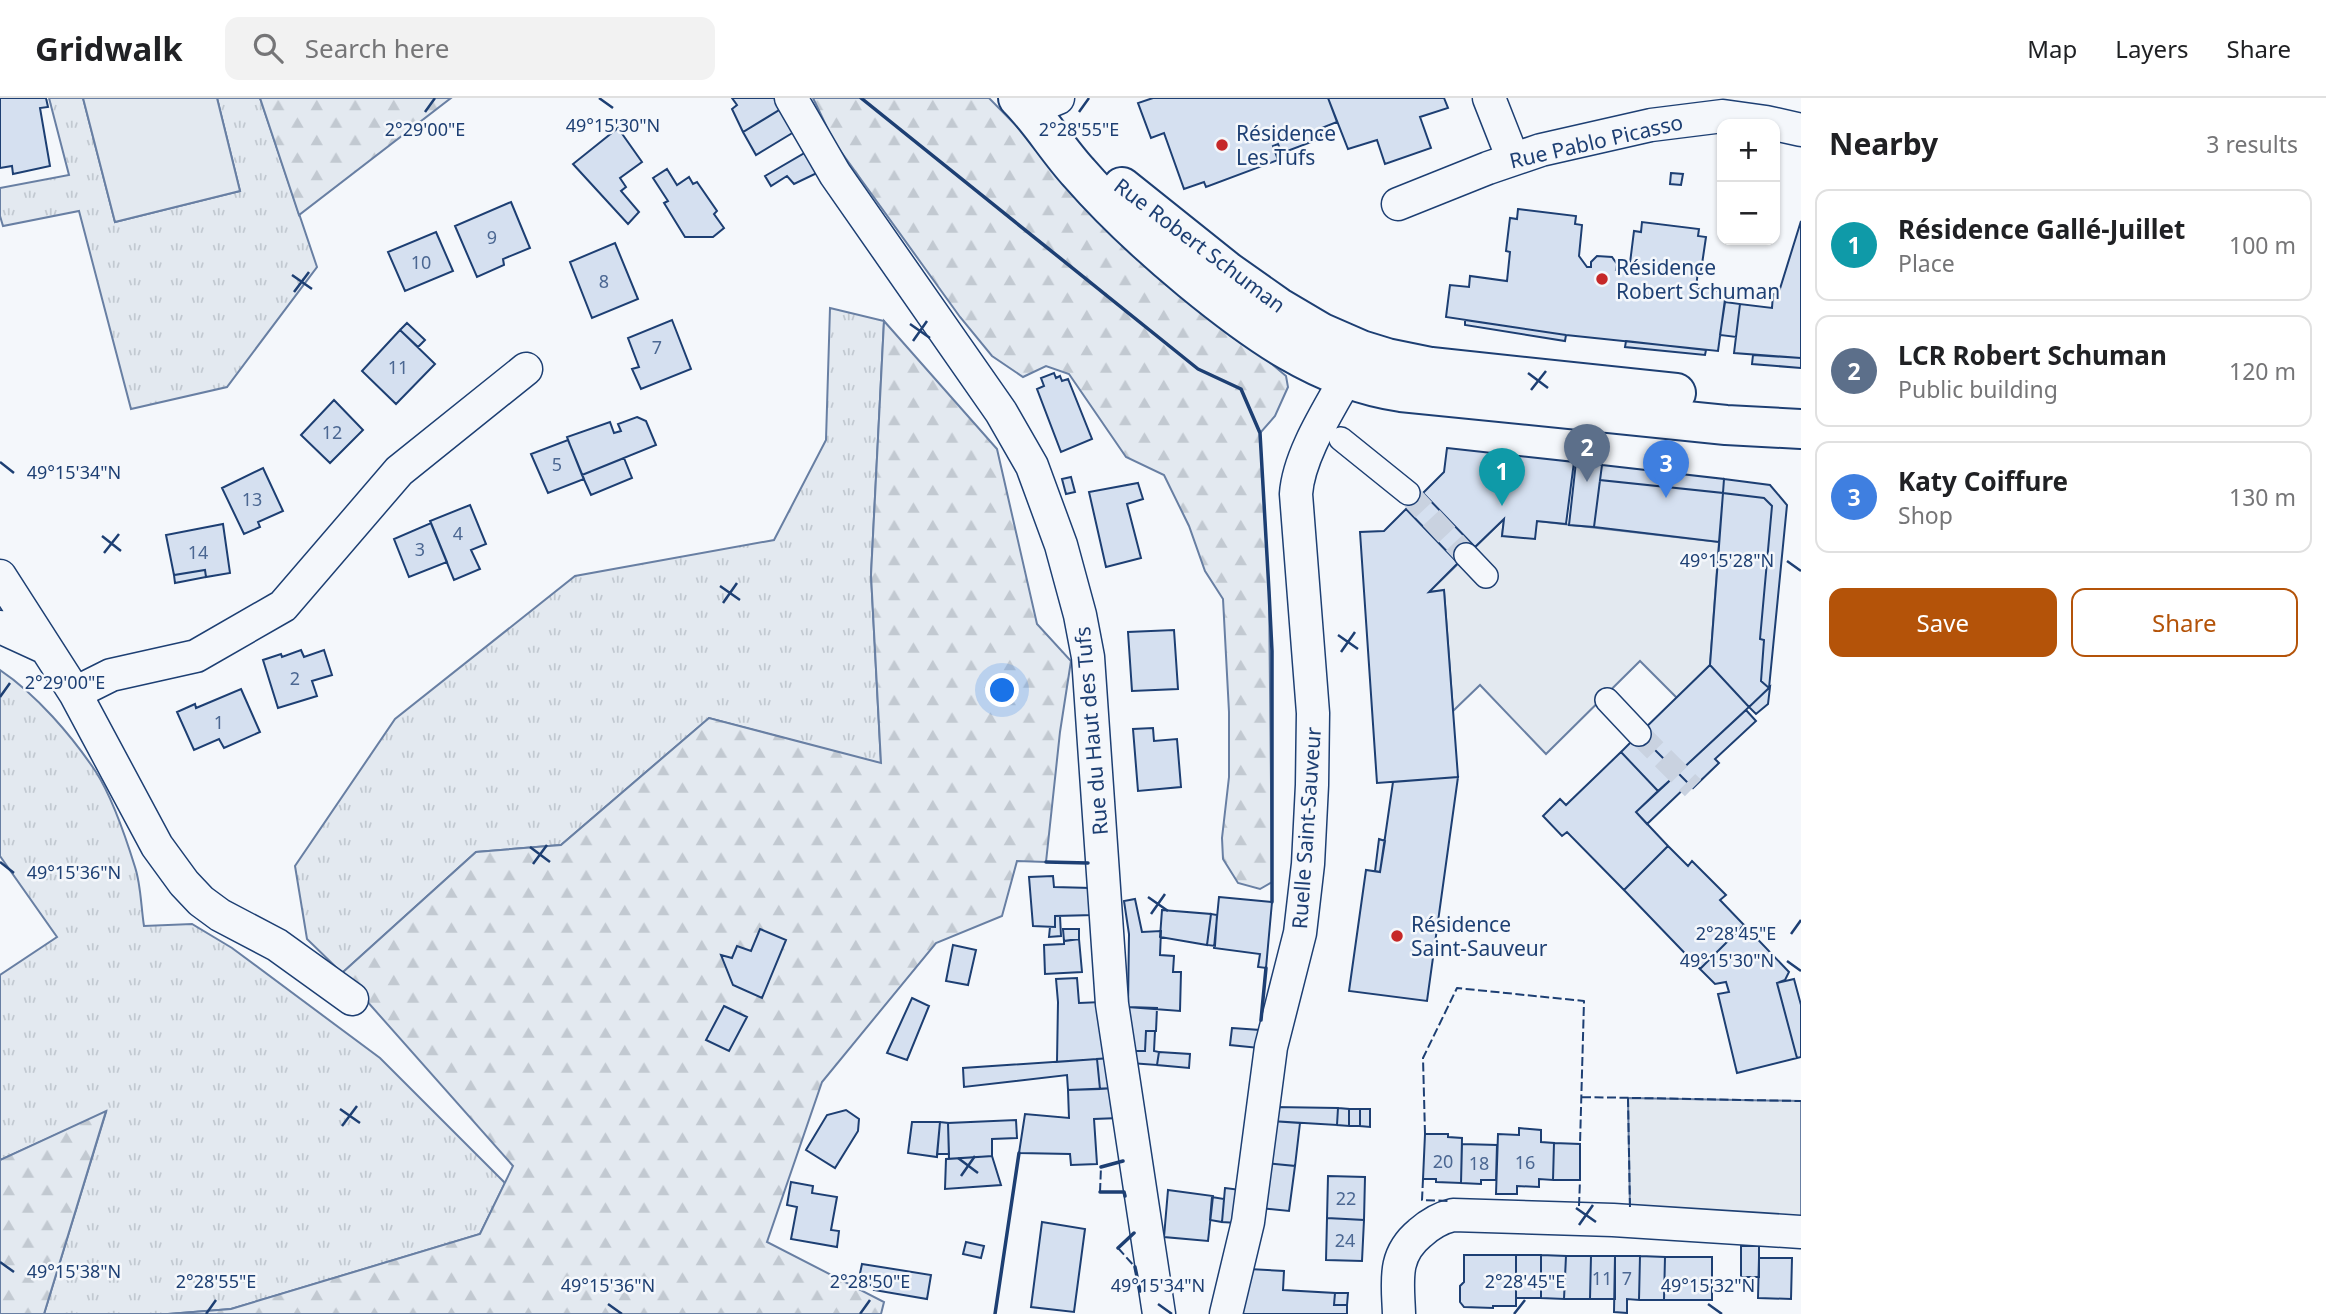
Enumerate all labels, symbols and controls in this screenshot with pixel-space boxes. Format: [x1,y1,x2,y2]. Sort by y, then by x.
search box [225,17,715,80]
text: Gridwalk [35,26,183,71]
icon: search [249,29,287,67]
text: Search here [305,30,449,66]
text: Map [2027,32,2077,65]
text: Layers [2115,32,2189,65]
text: Share [2227,32,2291,65]
street label: Rue Pablo Picasso [1507,107,1685,175]
text: 49°15'30"N [566,113,660,137]
text: 2°29'00"E [385,117,465,141]
text: 2°28'55"E [1039,117,1119,141]
place label: Résidence Les Tufs [1236,119,1336,171]
map controls [1717,119,1780,245]
button: + [1717,119,1780,182]
text: Nearby [1829,123,1938,164]
text: 3 results [2206,128,2298,160]
marker: Résidence Les Tufs [1214,137,1230,153]
street label: Rue Robert Schuman [1109,171,1291,319]
button: − [1717,182,1780,245]
text: Résidence Gallé-Juillet [1898,211,2185,247]
house number: 9 [487,225,497,249]
text: 1 [1847,229,1861,261]
text: 100 m [2229,229,2296,261]
text: Place [1898,247,1955,279]
house number: 10 [411,250,431,274]
place label: Résidence Robert Schuman [1616,253,1780,305]
house number: 8 [599,269,609,293]
marker: Résidence Robert Schuman [1594,271,1610,287]
house number: 7 [652,335,662,359]
text: LCR Robert Schuman [1898,337,2167,373]
house number: 11 [388,355,408,379]
text: 2 [1847,355,1861,387]
text: 120 m [2229,355,2296,387]
text: Public building [1898,373,2058,405]
house number: 12 [322,420,342,444]
pin: 2 [1564,424,1610,482]
pin: 3 [1643,440,1689,498]
pin: 1 [1479,448,1525,506]
house number: 5 [552,452,562,476]
text: 49°15'34"N [27,460,121,484]
text: Katy Coiffure [1898,463,2068,499]
text: 3 [1847,481,1861,513]
text: 130 m [2229,481,2296,513]
house number: 13 [242,487,262,511]
text: Shop [1898,499,1953,531]
house number: 4 [453,521,463,545]
house number: 3 [415,537,425,561]
house number: 14 [188,540,208,564]
text: 49°15'28"N [1680,548,1774,572]
button: Save [1829,588,2057,657]
button: Share [2071,588,2298,657]
street label: Rue du Haut des Tufs [1068,626,1114,836]
house number: 2 [290,666,300,690]
text: 2°29'00"E [25,670,105,694]
your location [985,673,1019,707]
house number: 1 [214,710,224,734]
street label: Ruelle Saint-Sauveur [1285,726,1327,930]
text: 49°15'36"N [27,860,121,884]
place label: Résidence Saint-Sauveur [1411,910,1548,962]
text: 2°28'45"E [1696,921,1776,945]
marker: Résidence Saint-Sauveur [1389,928,1405,944]
text: 49°15'30"N [1680,948,1774,972]
house number: 20 [1433,1149,1453,1173]
house number: 16 [1515,1150,1535,1174]
house number: 18 [1469,1151,1489,1175]
house number: 22 [1336,1186,1356,1210]
house number: 24 [1335,1228,1355,1252]
text: 49°15'38"N [27,1259,121,1283]
house number: 11 [1592,1266,1612,1290]
house number: 7 [1622,1266,1632,1290]
text: 2°28'55"E [176,1269,256,1293]
text: 2°28'50"E [830,1269,910,1293]
text: 2°28'45"E [1485,1269,1565,1293]
text: 49°15'36"N [561,1273,655,1297]
text: 49°15'34"N [1111,1273,1205,1297]
text: 49°15'32"N [1661,1273,1755,1297]

